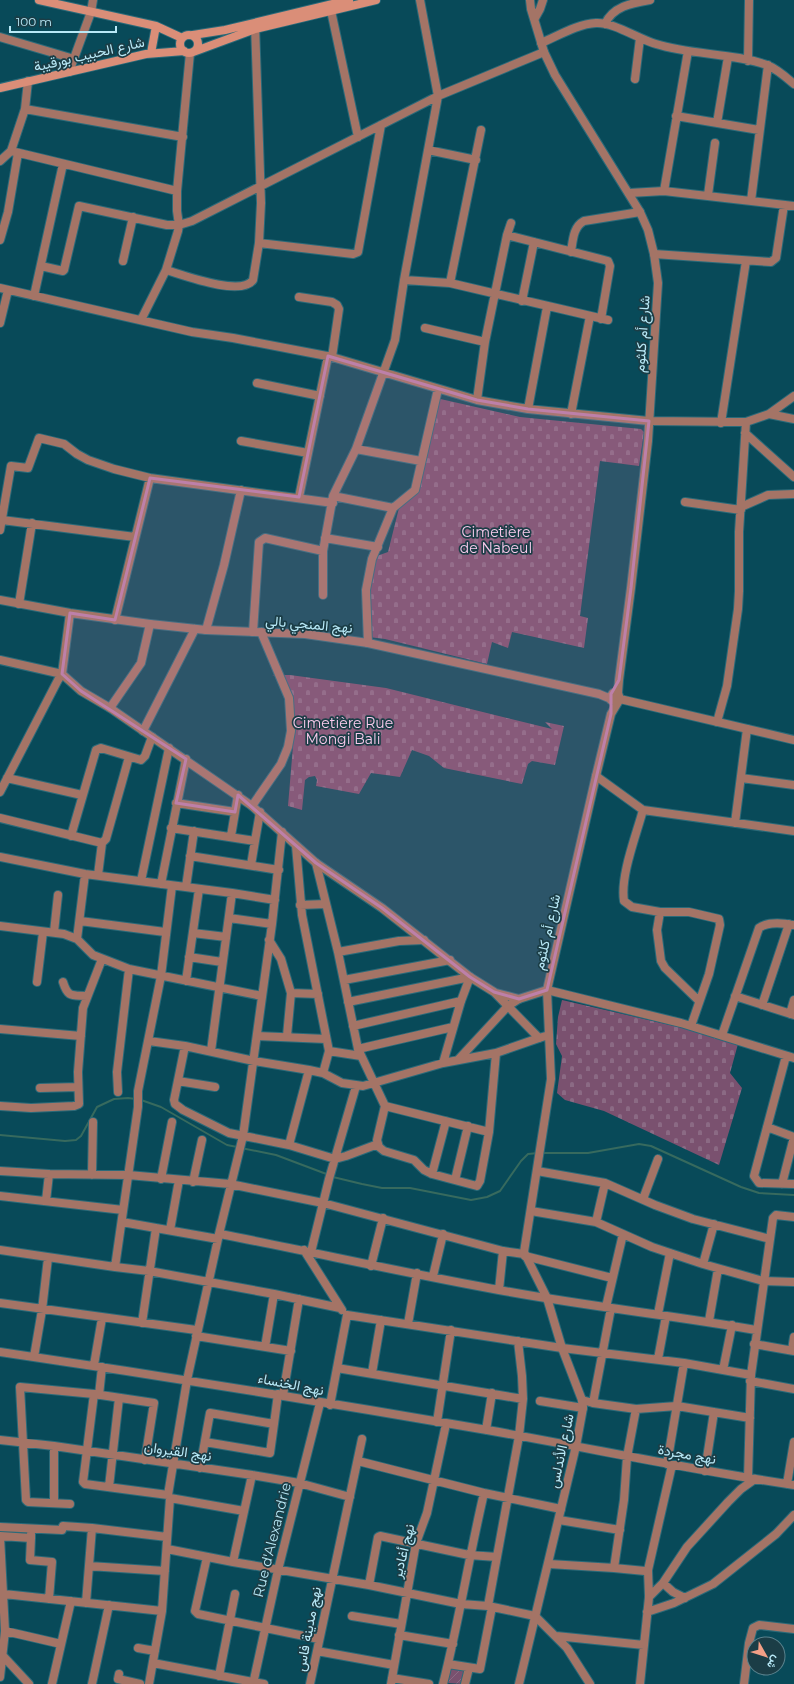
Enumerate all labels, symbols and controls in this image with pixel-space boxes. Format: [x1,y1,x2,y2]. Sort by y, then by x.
scale bar [10,8,116,34]
text: 100 m [16,14,52,29]
street label: شارع الحبيب بورقيبة [32,33,147,77]
street label: شارع أم كلثوم [630,295,656,373]
park label: Cimetière de Nabeul [460,523,532,557]
street label: نهج المنجي بالي [264,611,353,640]
park label: Cimetière Rue Mongi Bali [293,714,393,748]
street label: شارع أم كلثوم [530,892,566,972]
street label: نهج الخنساء [256,1369,326,1401]
street label: شارع الأندلس [544,1412,580,1490]
street label: نهج القيروان [143,1437,213,1467]
street label: نهج مجردة [656,1440,718,1470]
street label: Rue d'Alexandrie [249,1481,295,1599]
street label: نهج أغادير [387,1522,420,1582]
street label: نهج مدينة فاس [291,1585,327,1673]
north arrow [746,1636,786,1676]
text: ش [764,1653,783,1672]

